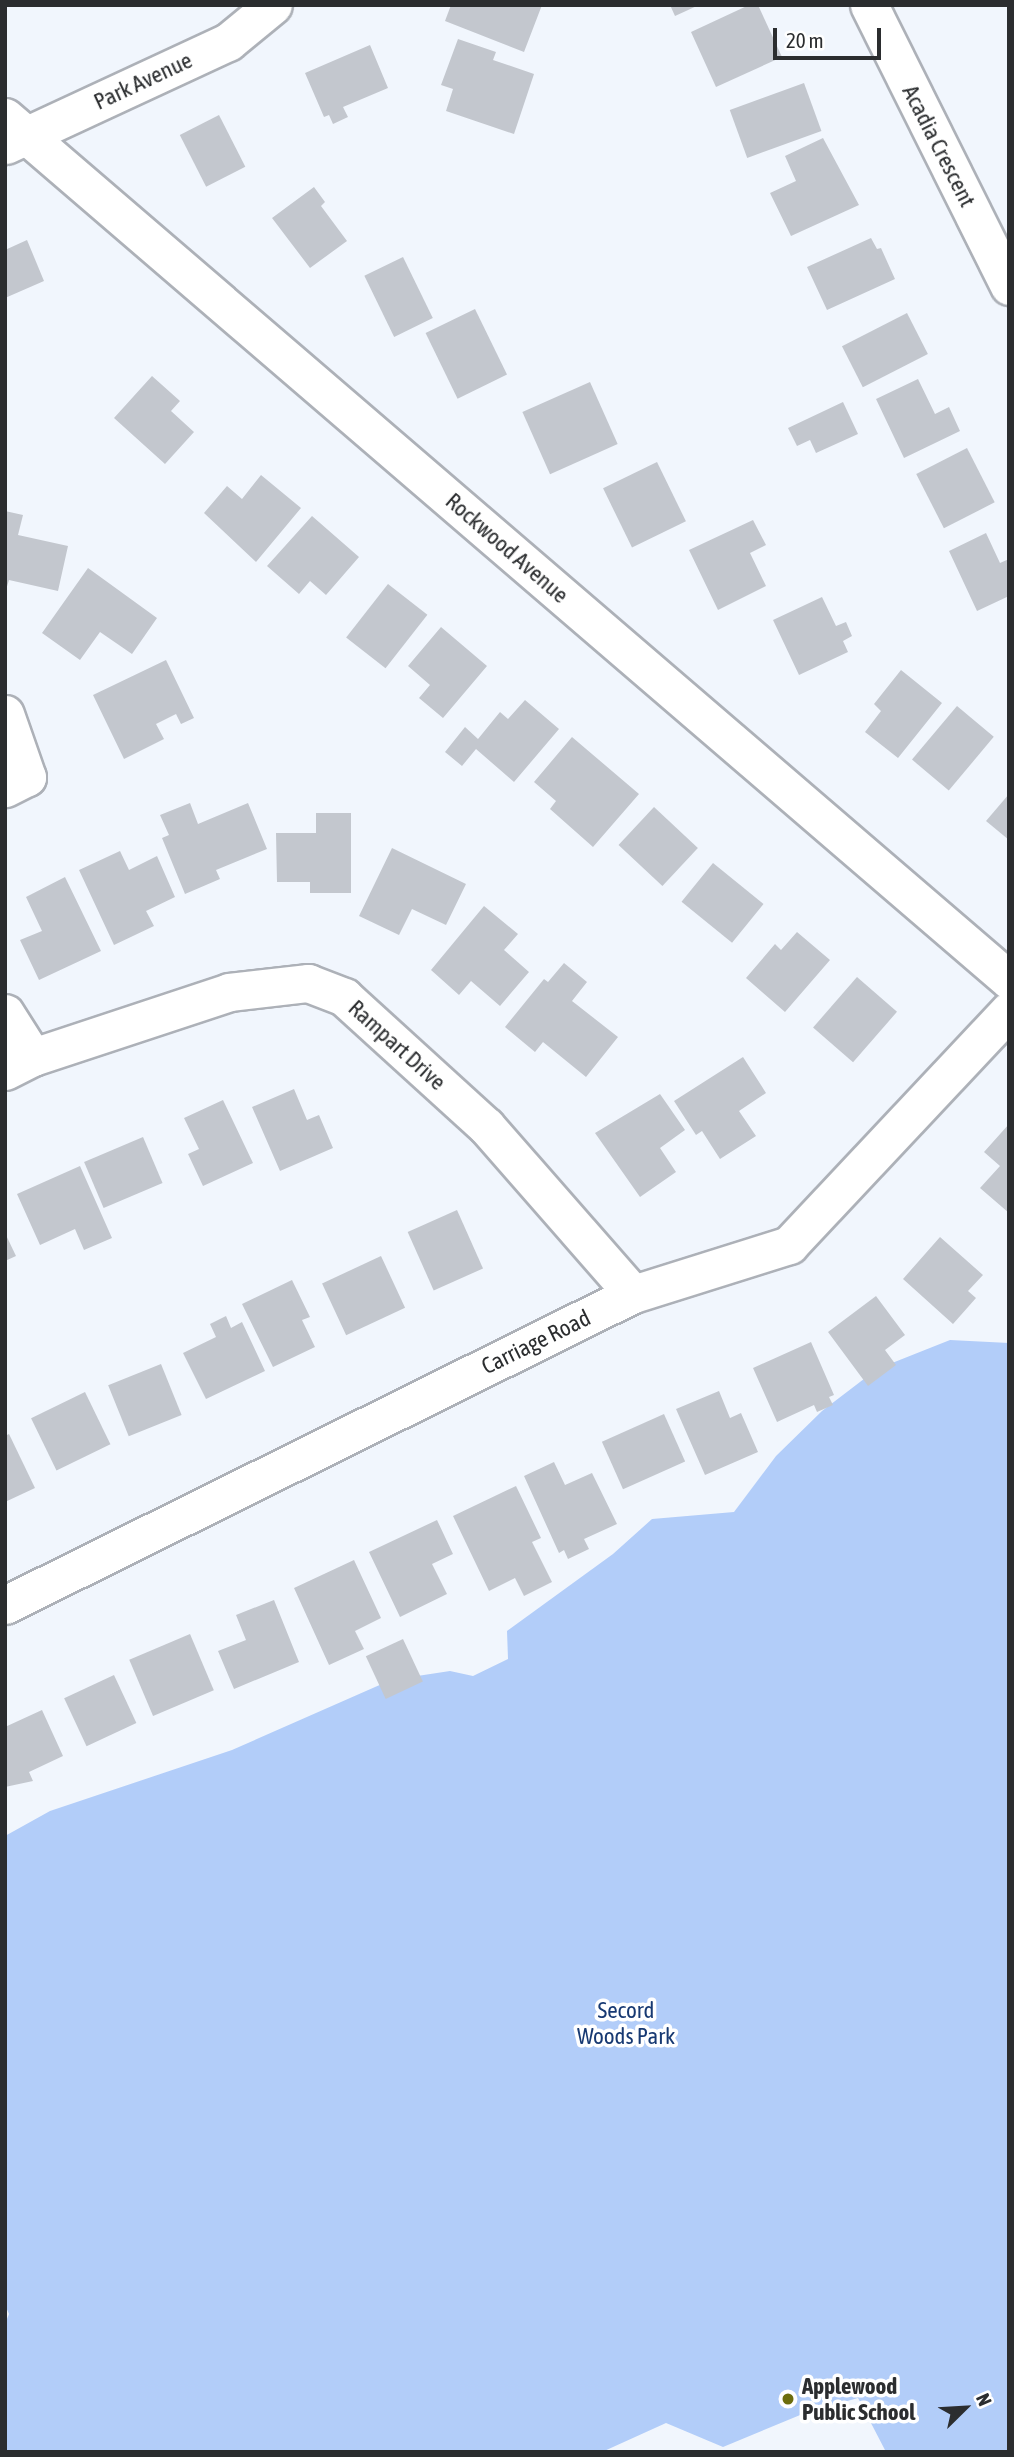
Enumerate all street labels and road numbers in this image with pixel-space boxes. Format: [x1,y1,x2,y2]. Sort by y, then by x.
street label: Park Avenue [89,46,197,116]
street label: Acadia Crescent [897,81,981,211]
street label: Rockwood Avenue [440,487,574,609]
street label: Rampart Drive [343,994,451,1096]
street label: Carriage Road [477,1304,595,1380]

